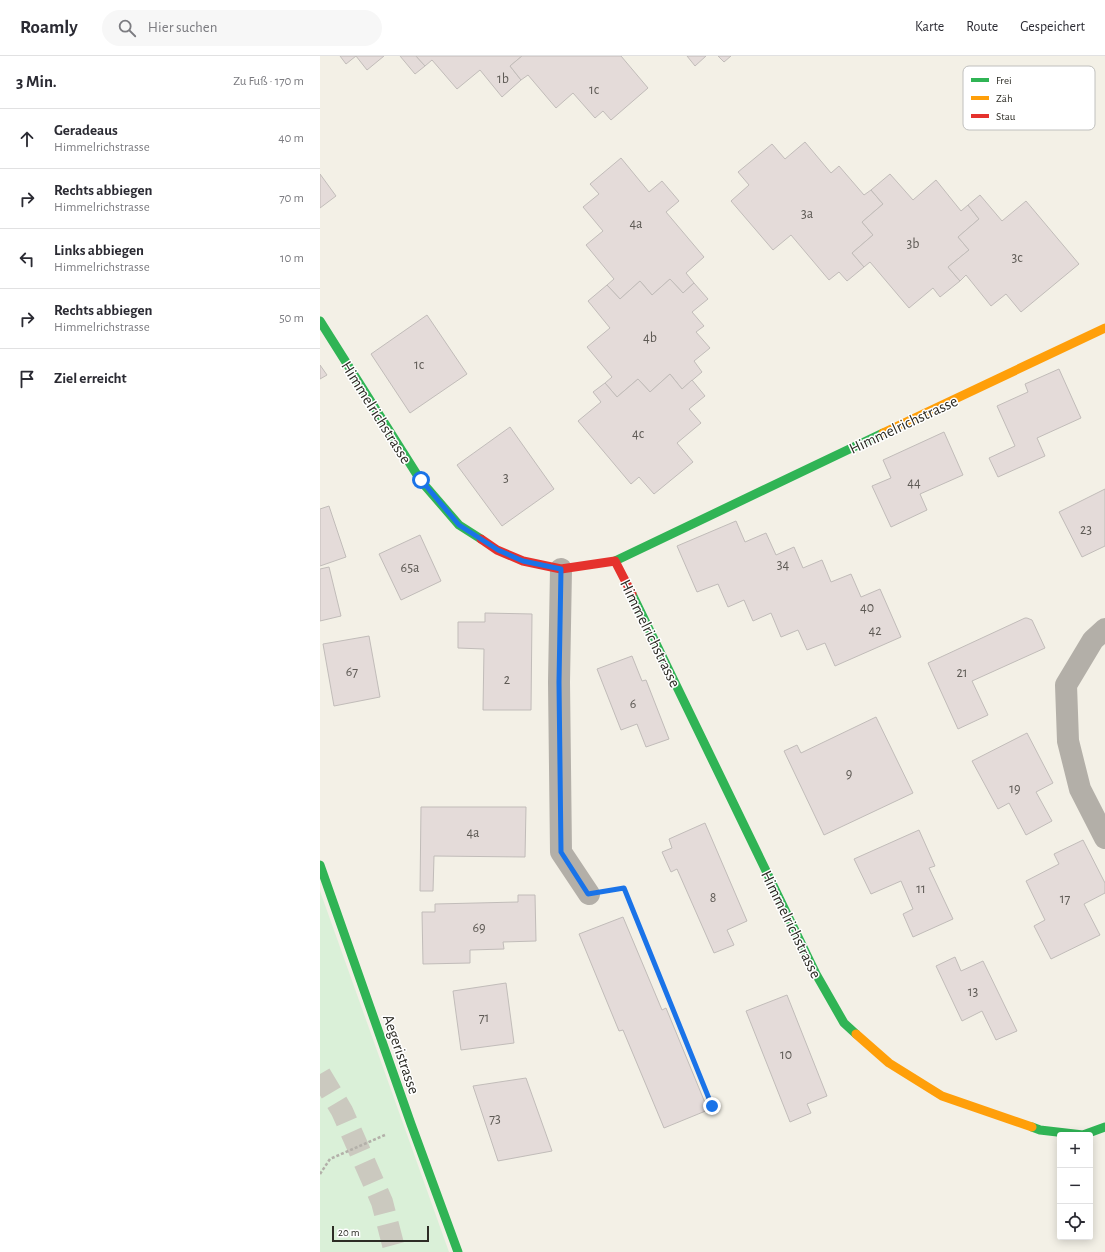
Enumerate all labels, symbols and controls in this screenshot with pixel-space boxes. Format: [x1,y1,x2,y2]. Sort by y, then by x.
search box [102,10,382,46]
icon: search [116,17,138,39]
text: Roamly [20,18,78,37]
text: Hier suchen [148,20,217,35]
text: Karte [915,20,944,34]
text: Route [966,20,998,34]
text: Gespeichert [1020,20,1085,34]
legend [963,66,1095,130]
house number: 1b [497,72,509,86]
text: 3 Min. [16,73,57,90]
text: Zu Fuß · 170 m [233,75,304,88]
text: Frei [996,75,1012,86]
house number: 1c [589,83,600,97]
text: Zäh [996,93,1013,104]
text: Stau [996,111,1016,122]
text: Geradeaus [54,123,118,138]
icon: ahead [16,128,38,150]
text: 40 m [278,132,304,145]
text: Himmelrichstrasse [54,141,150,154]
text: Rechts abbiegen [54,183,152,198]
icon: right [16,188,38,210]
text: 70 m [279,192,304,205]
text: Himmelrichstrasse [54,201,150,214]
house number: 3a [801,207,814,221]
house number: 4a [629,217,643,231]
house number: 3b [907,237,919,251]
text: Links abbiegen [54,243,144,258]
icon: left [16,248,38,270]
house number: 3c [1011,251,1023,265]
text: 10 m [280,252,304,265]
text: Himmelrichstrasse [54,261,150,274]
text: Rechts abbiegen [54,303,152,318]
icon: right [16,308,38,330]
text: 50 m [279,312,304,325]
text: Himmelrichstrasse [54,321,150,334]
house number: 4b [643,331,657,345]
street label: Himmelrichstrasse [338,358,414,467]
house number: 1c [414,358,425,372]
icon: arrive [16,368,38,390]
text: Ziel erreicht [54,371,127,386]
street label: Himmelrichstrasse [847,393,960,457]
house number: 4c [632,427,645,441]
route start [412,471,430,489]
house number: 3 [503,471,509,485]
house number: 44 [907,476,921,490]
house number: 23 [1080,523,1092,537]
house number: 34 [777,558,790,572]
house number: 65a [401,561,420,575]
street label: Himmelrichstrasse [617,577,683,690]
house number: 40 [860,601,874,615]
house number: 42 [868,624,882,638]
house number: 67 [346,665,358,679]
house number: 21 [956,666,968,680]
house number: 2 [504,673,510,687]
house number: 6 [630,697,636,711]
house number: 9 [846,767,852,781]
house number: 19 [1009,782,1021,796]
house number: 4a [466,826,480,840]
street label: Himmelrichstrasse [758,868,824,981]
house number: 11 [916,882,926,896]
house number: 8 [710,891,716,905]
house number: 17 [1060,892,1070,906]
house number: 69 [472,921,486,935]
house number: 13 [968,985,979,999]
house number: 71 [479,1011,489,1025]
street label: Aegeristrasse [380,1012,422,1096]
house number: 10 [780,1048,792,1062]
route end [703,1097,721,1115]
house number: 73 [489,1112,501,1126]
map controls [1057,1132,1093,1240]
button: + [1057,1132,1093,1168]
button: − [1057,1168,1093,1204]
button: locate [1057,1204,1093,1240]
scale bar [332,1224,429,1243]
text: 20 m [338,1227,359,1238]

